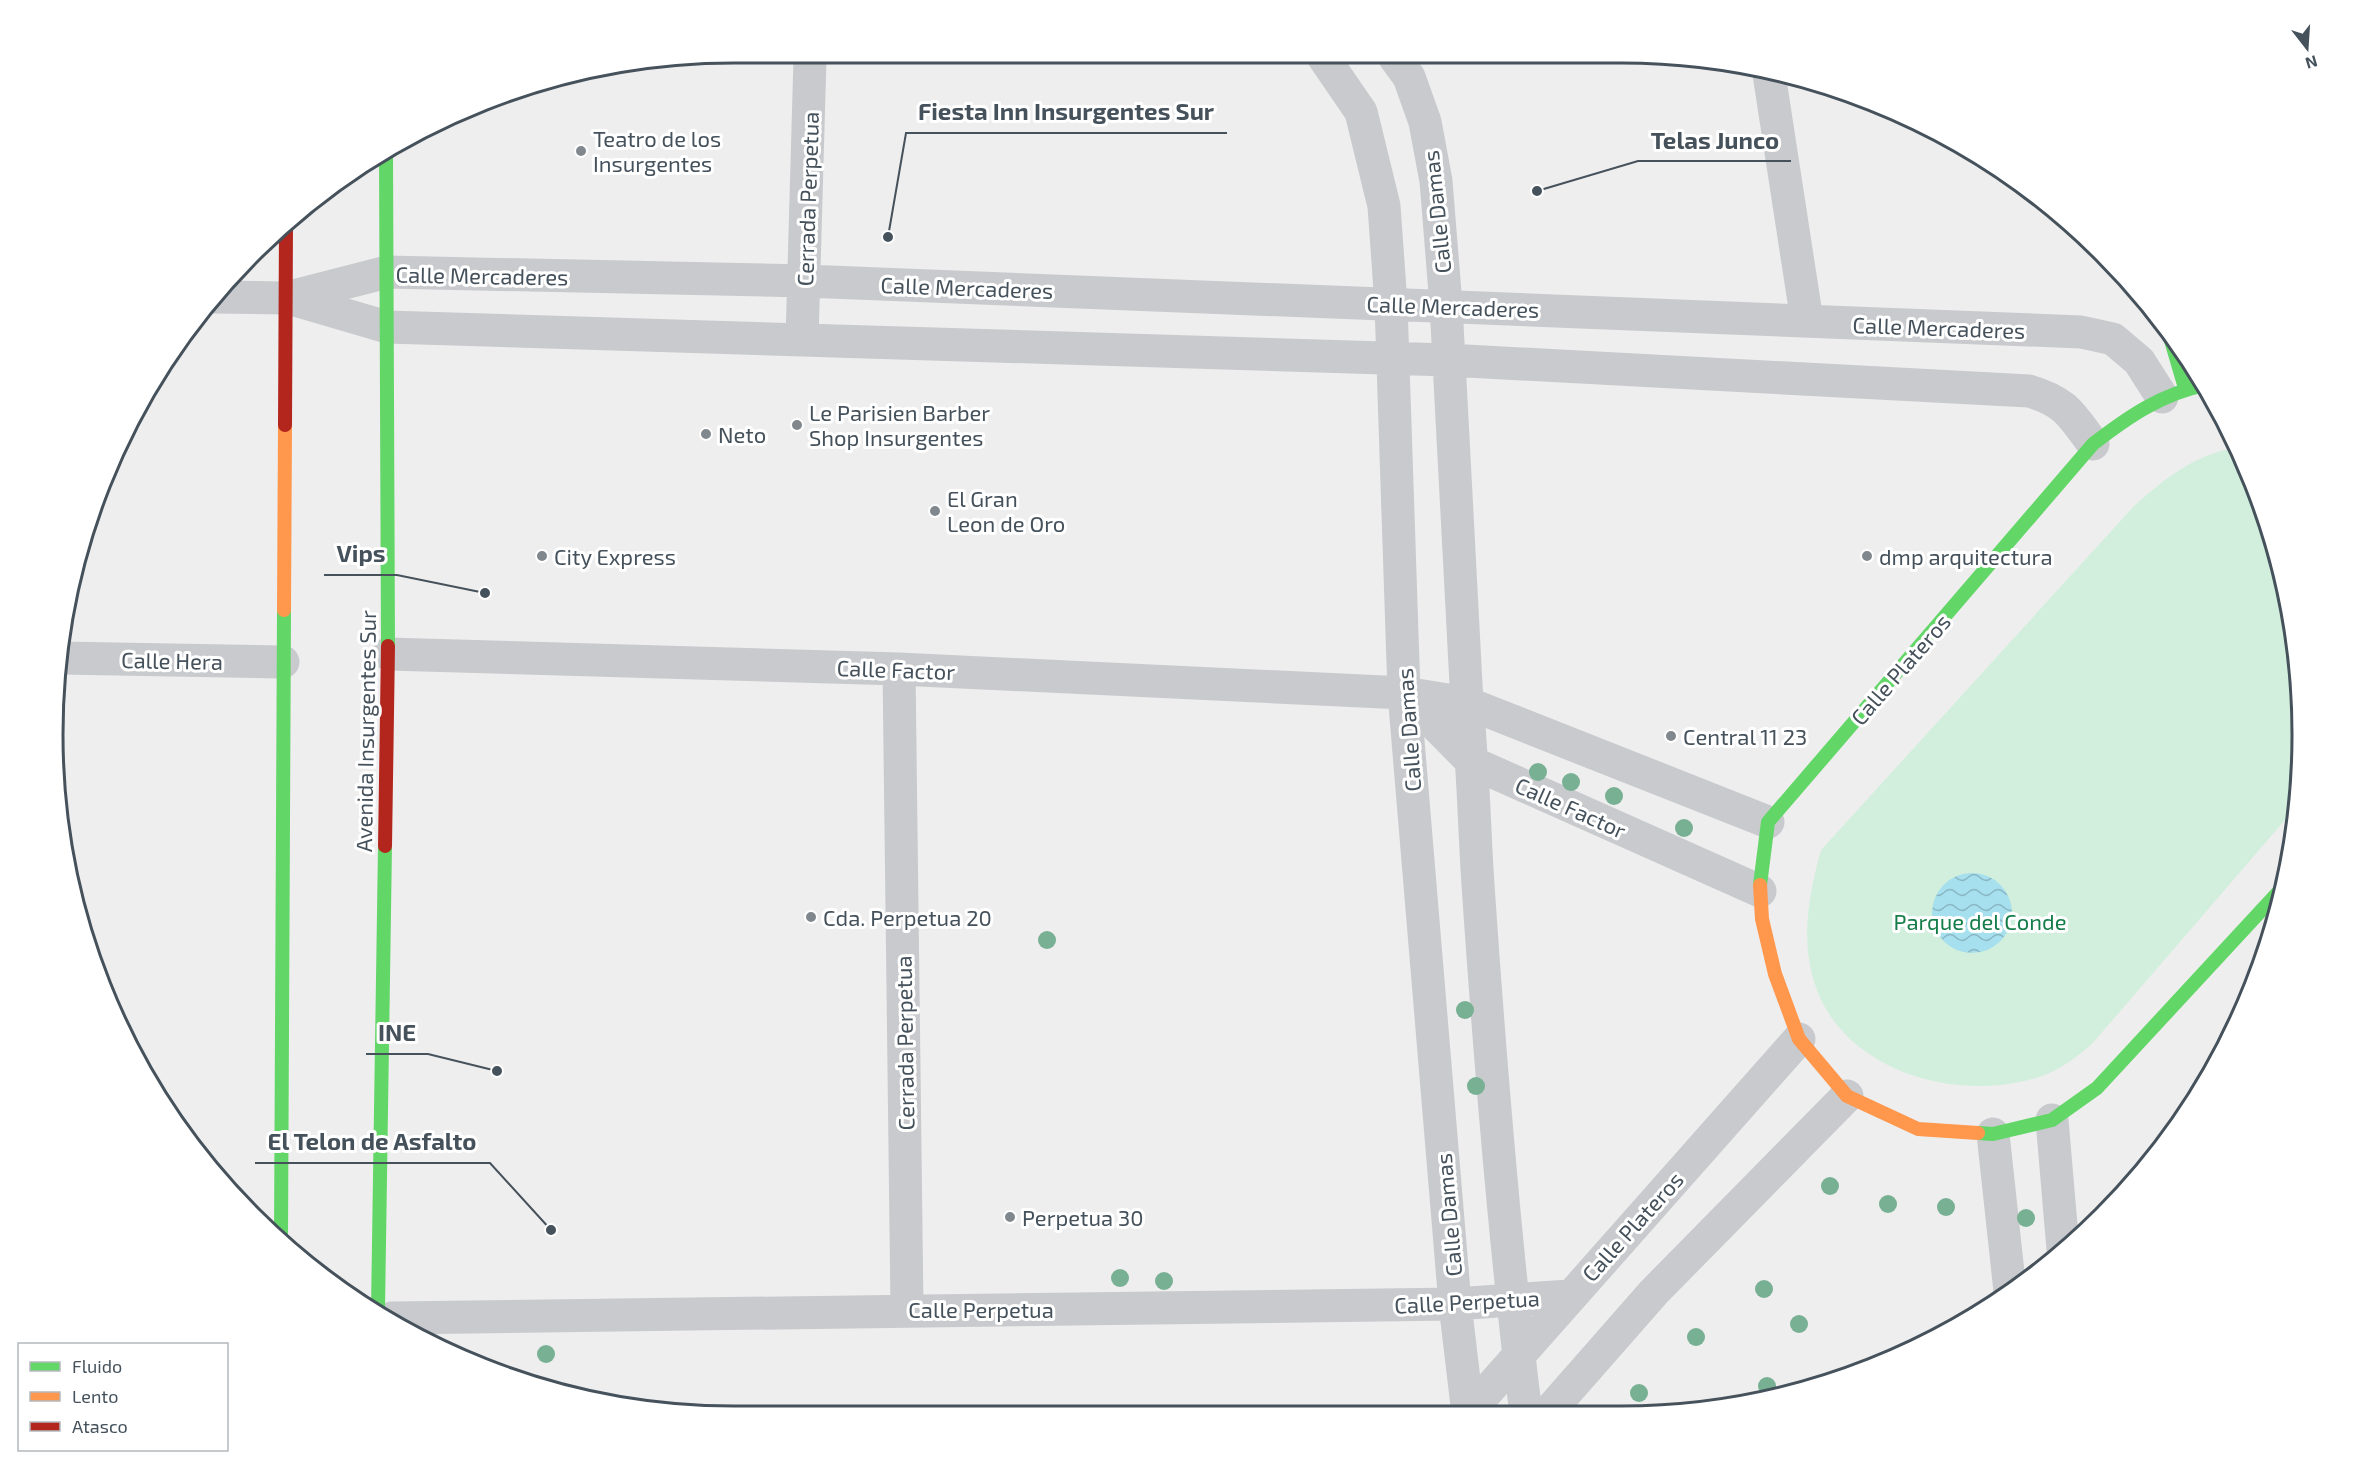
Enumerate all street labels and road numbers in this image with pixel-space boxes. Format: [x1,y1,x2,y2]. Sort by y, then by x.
street label: Cerrada Perpetua [791,111,823,287]
street label: Calle Damas [1417,149,1455,275]
street label: Calle Mercaderes [395,260,569,290]
street label: Calle Mercaderes [880,271,1054,303]
street label: Calle Mercaderes [1366,290,1540,322]
street label: Calle Mercaderes [1852,311,2026,343]
street label: Calle Plateros [1845,608,1955,730]
street label: Avenida Insurgentes Sur [350,610,380,852]
street label: Calle Hera [121,646,223,674]
street label: Calle Factor [836,654,956,684]
street label: Calle Damas [1391,667,1425,793]
street label: Calle Factor [1512,771,1630,843]
street label: Cerrada Perpetua [889,955,919,1131]
street label: Calle Damas [1430,1152,1466,1278]
street label: Calle Plateros [1576,1166,1688,1286]
street label: Calle Perpetua [1394,1284,1540,1318]
street label: Calle Perpetua [908,1296,1054,1322]

